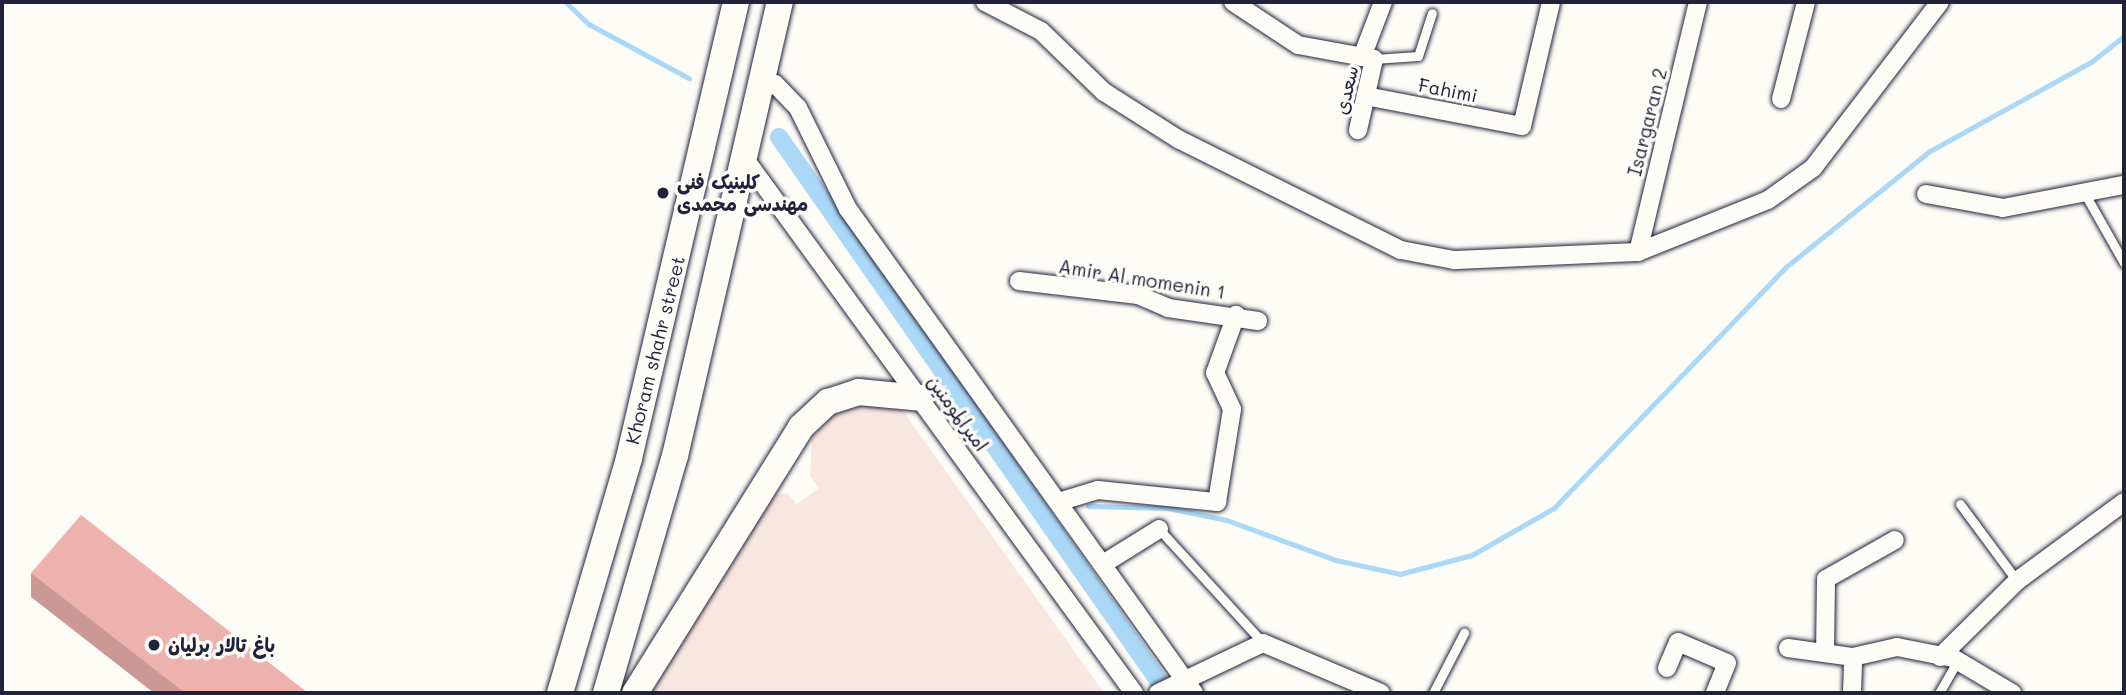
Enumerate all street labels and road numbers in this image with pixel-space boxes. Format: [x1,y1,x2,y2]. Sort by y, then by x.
street label: سعدی [1329,63,1363,117]
street label: Isargaran 2 [1623,66,1671,178]
street label: Fahimi [1416,73,1480,107]
street label: Khoram shahr street [621,253,689,447]
street label: Amir Al momenin 1 [1057,255,1227,303]
street label: امیرالمومنین [923,370,993,456]

